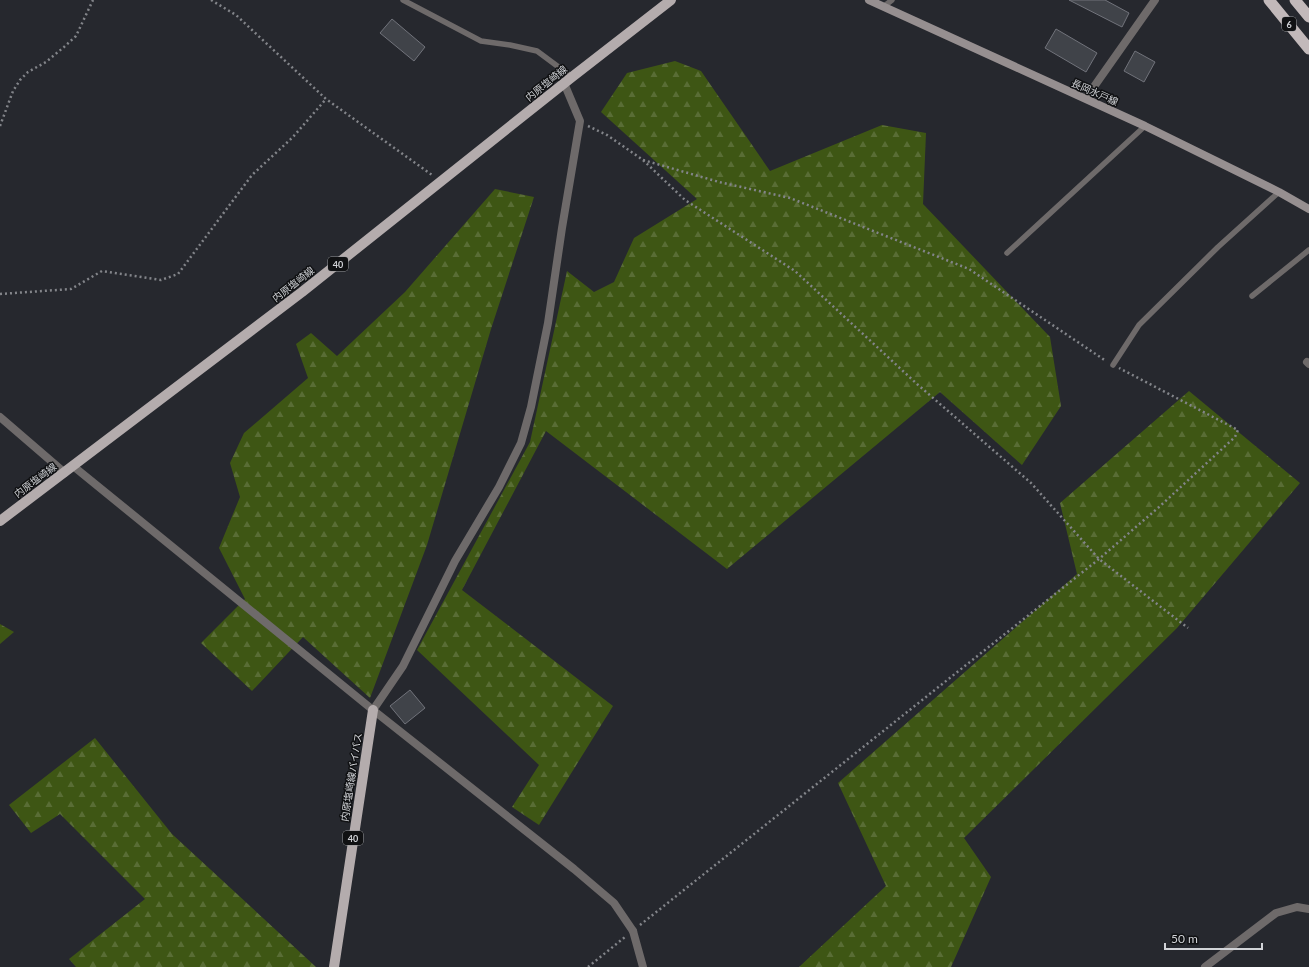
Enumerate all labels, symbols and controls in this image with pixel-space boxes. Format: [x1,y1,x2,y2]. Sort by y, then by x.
road number: 6 [1282,17,1296,31]
street label: 内原塩崎線 [523,63,569,103]
street label: 長岡水戸線 [1070,76,1120,108]
road number: 40 [328,257,348,271]
street label: 内原塩崎線 [270,264,316,304]
street label: 内原塩崎線 [11,460,59,500]
street label: 内原塩崎線バイパス [338,732,364,822]
road number: 40 [343,831,363,845]
scale bar [1165,925,1262,951]
text: 50 m [1171,931,1198,946]

